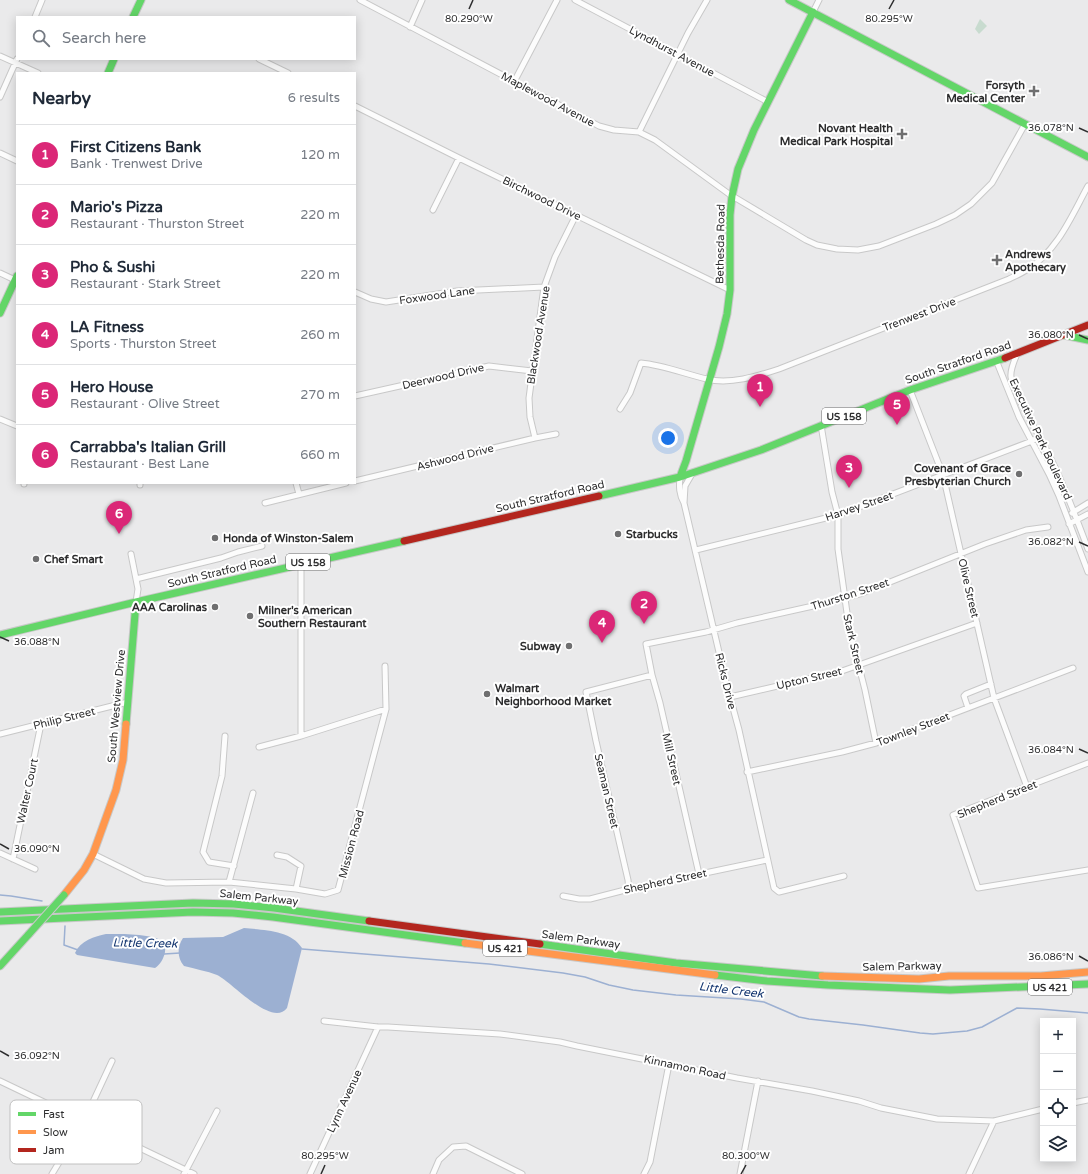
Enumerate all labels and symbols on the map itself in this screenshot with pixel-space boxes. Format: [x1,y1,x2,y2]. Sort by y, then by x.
text: 80.290°W [445,13,493,25]
text: 80.295°W [865,13,913,25]
street label: Lyndhurst Avenue [627,23,717,80]
street label: Maplewood Avenue [499,69,597,130]
place label: Forsyth Medical Center [946,79,1026,105]
marker: Forsyth Medical Center [1028,85,1040,97]
place label: Novant Health Medical Park Hospital [780,122,893,149]
text: 36.078°N [1028,122,1074,134]
marker: Novant Health Medical Park Hospital [896,128,908,140]
street label: Birchwood Drive [500,174,583,223]
street label: Bethesda Road [713,204,728,284]
place label: Andrews Apothecary [1005,248,1066,275]
marker: Andrews Apothecary [992,255,1002,265]
street label: Foxwood Lane [398,284,476,307]
street label: Blackwood Avenue [524,285,553,385]
street label: Trenwest Drive [881,295,958,334]
text: 36.080°N [1028,329,1074,341]
street label: South Stratford Road [903,338,1013,387]
street label: Deerwood Drive [401,361,485,392]
pin: 1 [747,374,773,407]
street label: Executive Park Boulevard [1007,376,1074,502]
pin: 5 [884,392,910,425]
road number: US 158 [822,408,866,424]
your location [658,428,678,448]
street label: Ashwood Drive [415,442,495,473]
pin: 3 [836,455,862,488]
place label: Covenant of Grace Presbyterian Church [904,462,1012,489]
marker: Covenant of Grace Presbyterian Church [1014,469,1024,479]
street label: South Stratford Road [494,478,606,515]
street label: Harvey Street [824,489,895,524]
pin: 6 [106,501,132,534]
place label: Starbucks [626,528,679,541]
marker: Starbucks [613,529,623,539]
place label: Honda of Winston-Salem [223,532,354,545]
marker: Honda of Winston-Salem [210,533,220,543]
text: 36.082°N [1028,536,1074,548]
place label: Chef Smart [44,553,104,566]
street label: South Stratford Road [166,553,278,590]
marker: Chef Smart [31,554,41,564]
road number: US 158 [286,554,330,570]
street label: Olive Street [955,557,982,619]
street label: Thurston Street [810,576,891,613]
pin: 2 [631,591,657,624]
place label: AAA Carolinas [132,601,208,614]
marker: AAA Carolinas [210,602,220,612]
place label: Milner's American Southern Restaurant [258,604,367,630]
pin: 4 [589,610,615,643]
marker: Milner's American Southern Restaurant [245,611,255,621]
street label: Stark Street [840,613,867,676]
text: 36.088°N [14,636,60,648]
place label: Subway [520,640,561,654]
marker: Subway [564,641,574,651]
street label: South Westview Drive [105,649,128,763]
street label: Ricks Drive [712,652,739,711]
street label: Upton Street [775,665,843,692]
place label: Walmart Neighborhood Market [495,682,612,709]
marker: Walmart Neighborhood Market [482,689,492,699]
street label: Philip Street [32,704,96,732]
street label: Townley Street [875,710,952,749]
street label: Mill Street [659,732,684,786]
text: 36.084°N [1028,744,1074,756]
street label: Seaman Street [592,752,621,830]
street label: Walter Court [14,757,41,825]
street label: Shepherd Street [955,778,1039,821]
street label: Mission Road [336,808,367,880]
text: 36.090°N [14,843,60,855]
street label: Shepherd Street [622,866,708,897]
street label: Salem Parkway [219,887,299,908]
street label: Salem Parkway [541,928,621,951]
water label: Little Creek [112,935,179,951]
road number: US 421 [483,940,527,956]
text: 36.086°N [1028,951,1074,963]
street label: Salem Parkway [862,959,942,974]
water label: Little Creek [698,979,765,1001]
road number: US 421 [1028,979,1072,995]
text: 36.092°N [14,1050,60,1062]
street label: Kinnamon Road [643,1052,727,1083]
street label: Lynn Avenue [324,1068,365,1135]
legend [10,1100,142,1164]
text: Fast [43,1108,64,1121]
text: Slow [43,1126,68,1139]
text: Jam [43,1144,64,1157]
text: 80.295°W [301,1150,349,1162]
text: 80.300°W [722,1150,770,1162]

